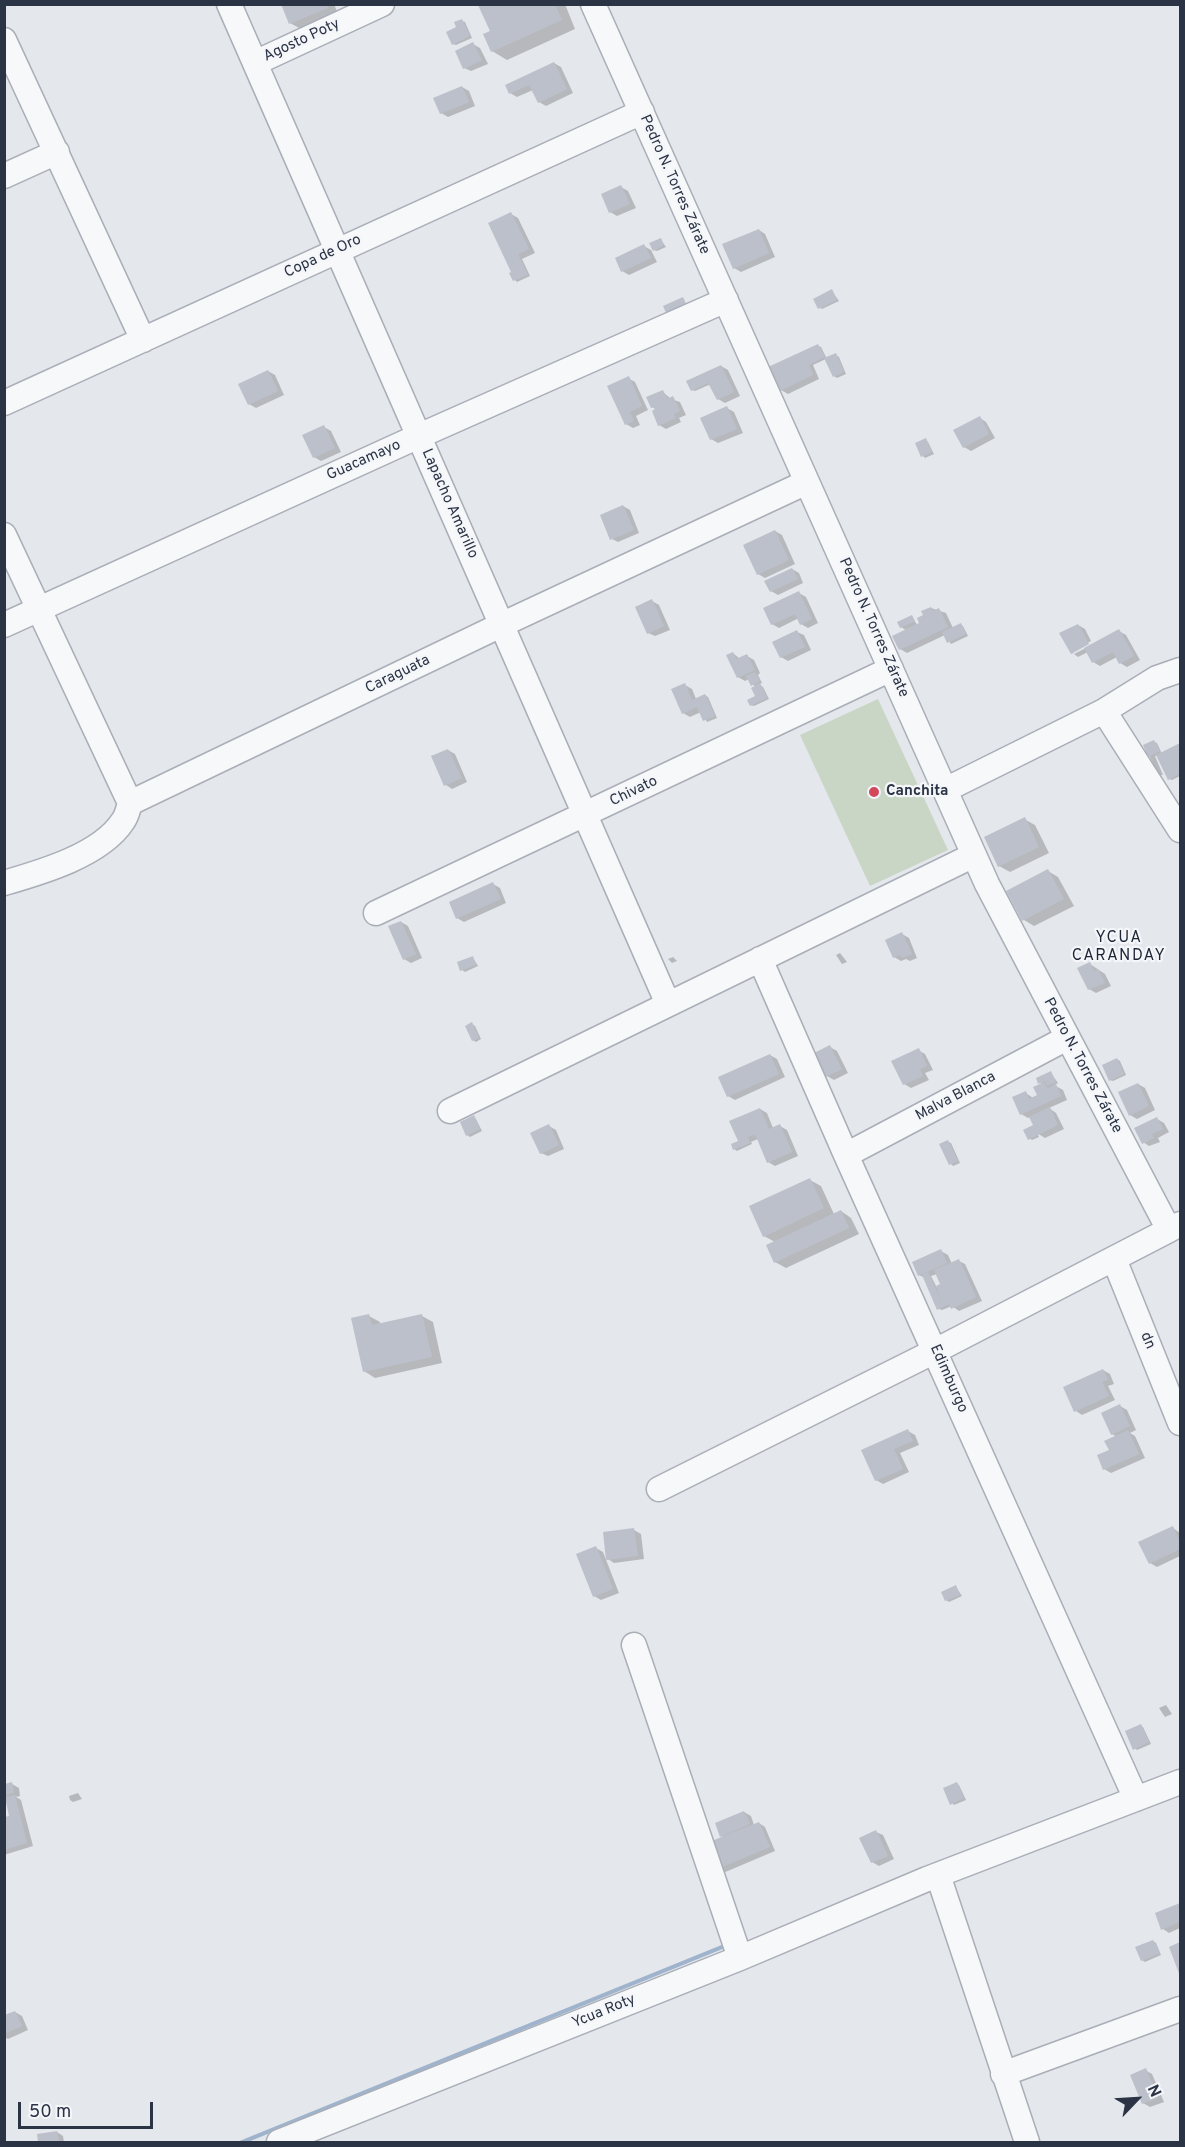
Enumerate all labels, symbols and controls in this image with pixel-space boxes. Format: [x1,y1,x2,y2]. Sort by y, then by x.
street label: Agosto Poty [261,16,343,66]
street label: Pedro N. Torres Zárate [635,112,713,258]
street label: Copa de Oro [282,231,364,283]
street label: Guacamayo [324,437,404,485]
street label: Lapacho Amarillo [417,446,481,562]
street label: Pedro N. Torres Zárate [834,555,912,701]
street label: Caraguata [363,652,433,698]
street label: Chivato [607,773,661,811]
place label: Canchita [886,783,948,801]
marker: Canchita [867,785,881,799]
district label: YCUA CARANDAY [1072,929,1166,967]
street label: Pedro N. Torres Zárate [1039,995,1125,1137]
street label: Malva Blanca [913,1068,999,1126]
street label: dn [1135,1330,1159,1352]
street label: Edimburgo [925,1342,971,1416]
street label: Ycua Roty [570,1991,638,2033]
north arrow [1107,2069,1167,2129]
text: N [1142,2082,1165,2101]
scale bar [21,2090,156,2128]
text: 50 m [29,2101,71,2124]

